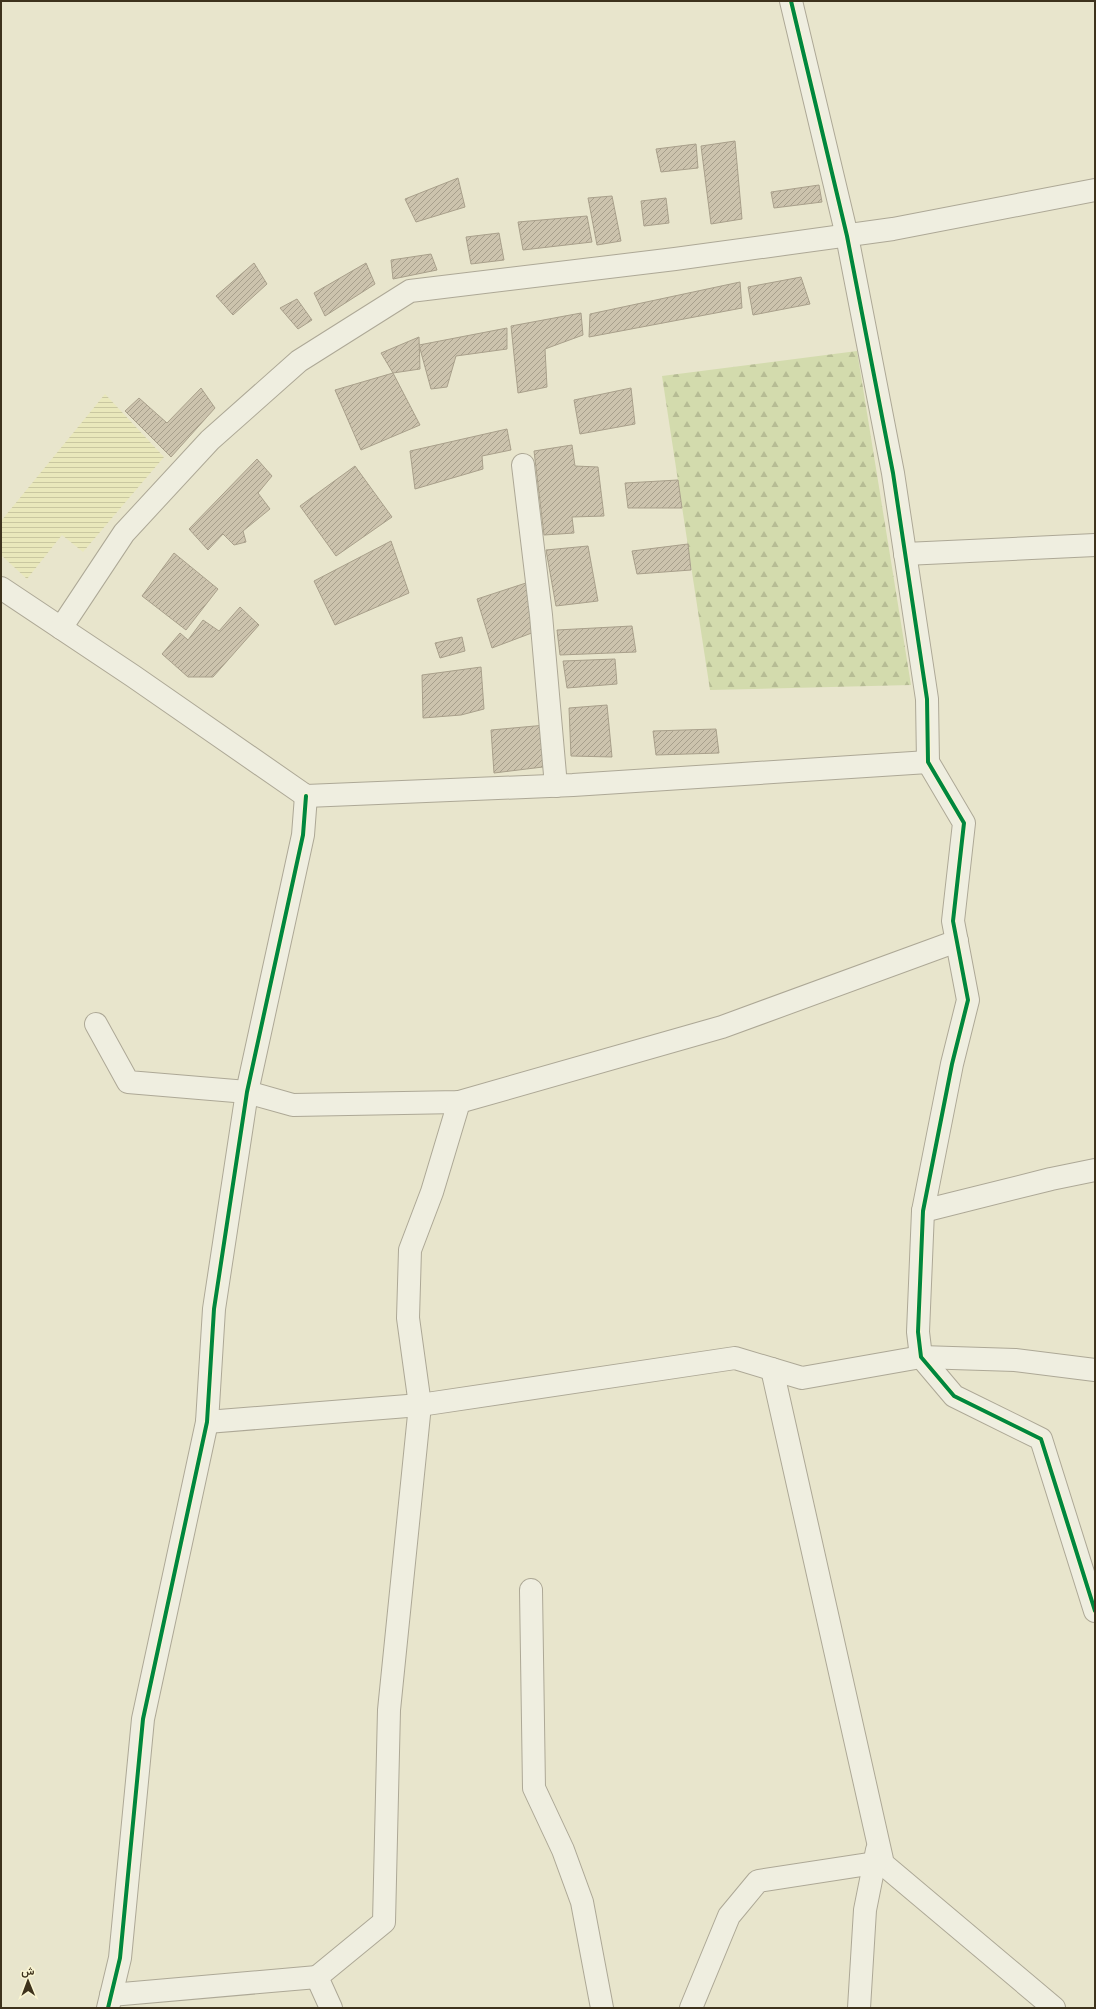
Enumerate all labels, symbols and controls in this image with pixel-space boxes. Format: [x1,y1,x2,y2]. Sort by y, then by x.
north arrow [8,1961,48,2001]
text: ش [21,1963,35,1980]

